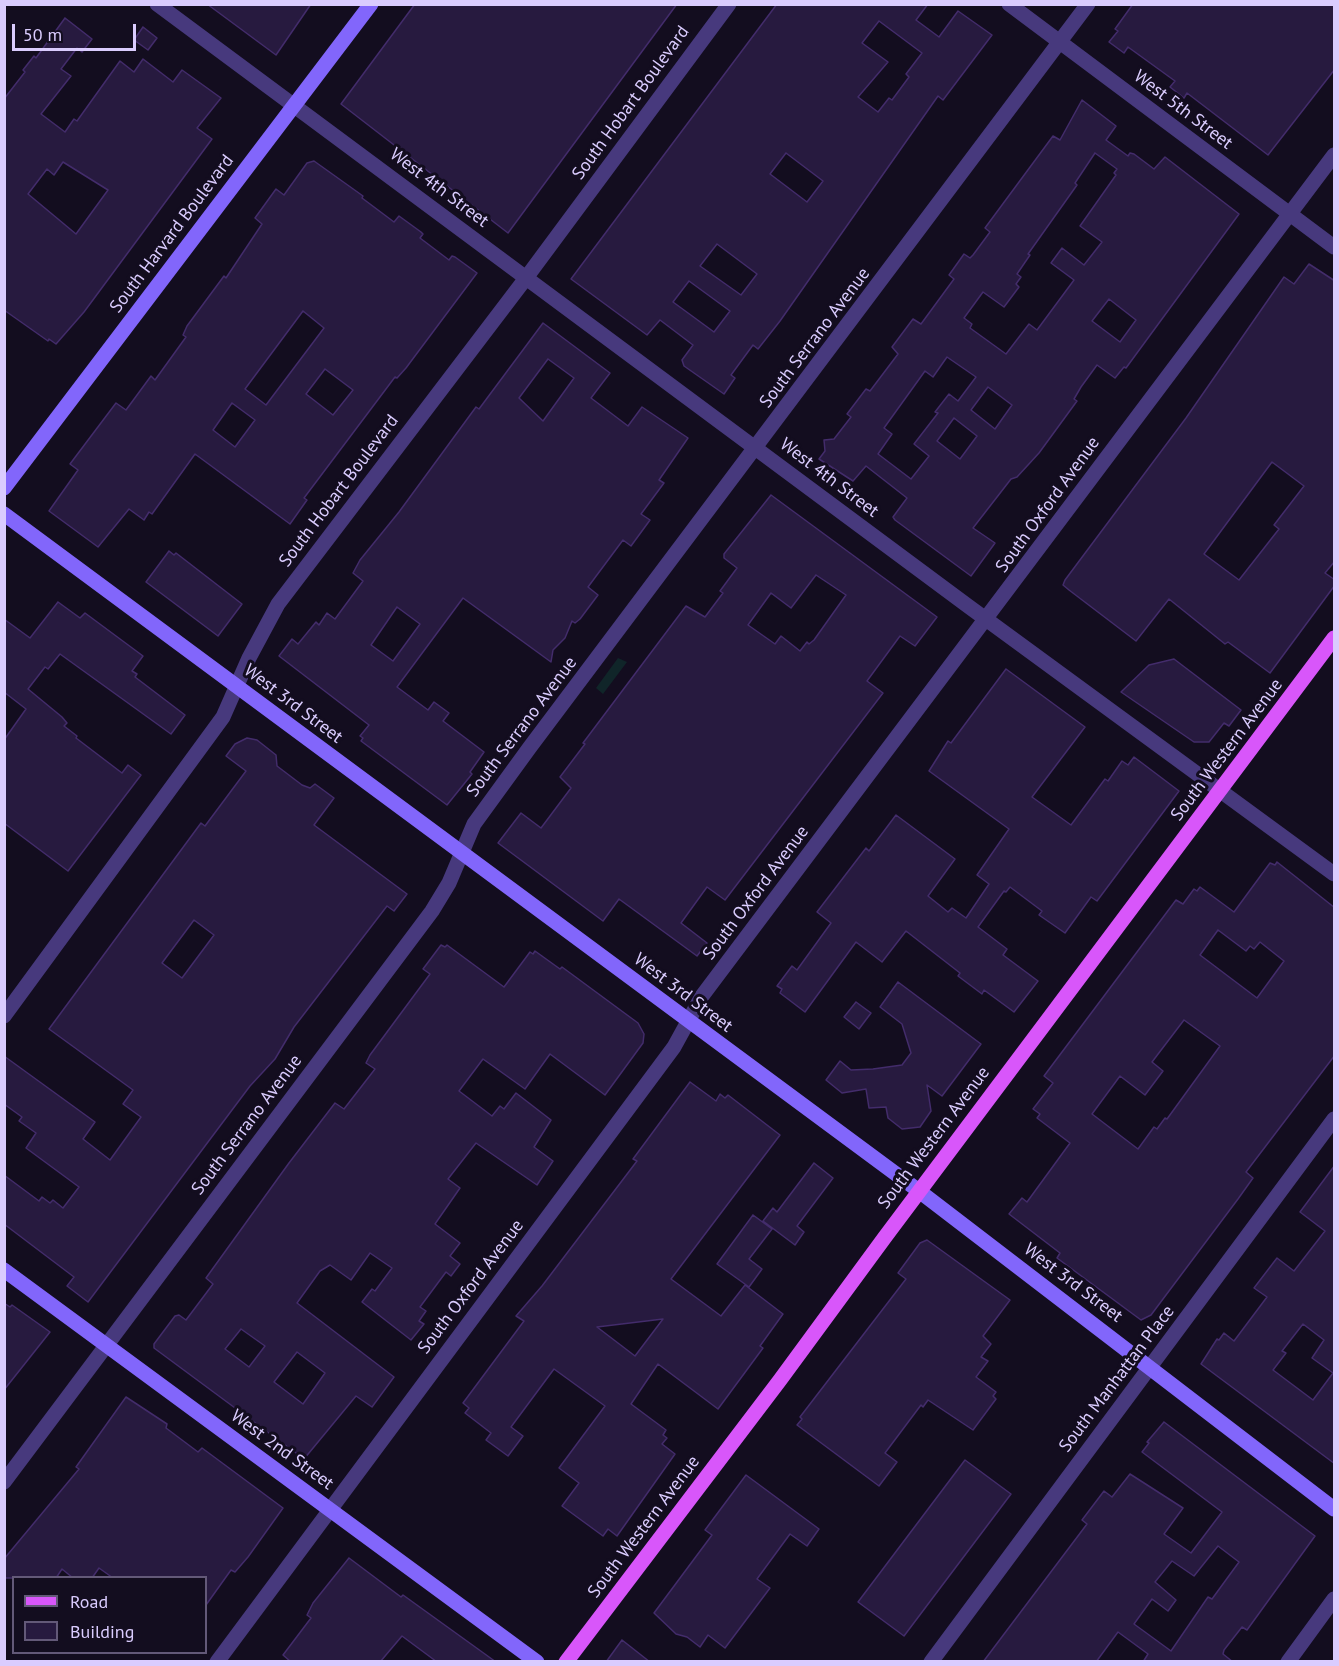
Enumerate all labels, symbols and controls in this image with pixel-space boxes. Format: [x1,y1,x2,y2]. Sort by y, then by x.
scale bar [15,12,140,50]
street label: South Hobart Boulevard [568,22,694,184]
text: 50 m [23,23,62,46]
street label: West 5th Street [1129,66,1237,154]
street label: West 4th Street [385,144,493,232]
street label: South Harvard Boulevard [106,151,238,317]
street label: South Serrano Avenue [755,264,875,412]
street label: South Hobart Boulevard [275,411,403,571]
street label: South Oxford Avenue [991,433,1105,577]
street label: West 4th Street [775,434,883,522]
street label: South Serrano Avenue [462,653,582,801]
street label: West 3rd Street [239,660,347,748]
street label: South Western Avenue [1166,675,1288,825]
street label: South Oxford Avenue [698,822,814,964]
street label: West 3rd Street [629,949,737,1037]
street label: South Serrano Avenue [187,1051,307,1199]
street label: South Western Avenue [873,1063,995,1213]
street label: South Oxford Avenue [413,1216,529,1358]
street label: West 3rd Street [1019,1239,1127,1327]
street label: South Manhattan Place [1055,1301,1179,1457]
street label: West 2nd Street [226,1405,338,1495]
street label: South Western Avenue [583,1452,705,1602]
legend [12,1576,207,1654]
text: Road [70,1590,108,1613]
text: Building [70,1620,134,1643]

